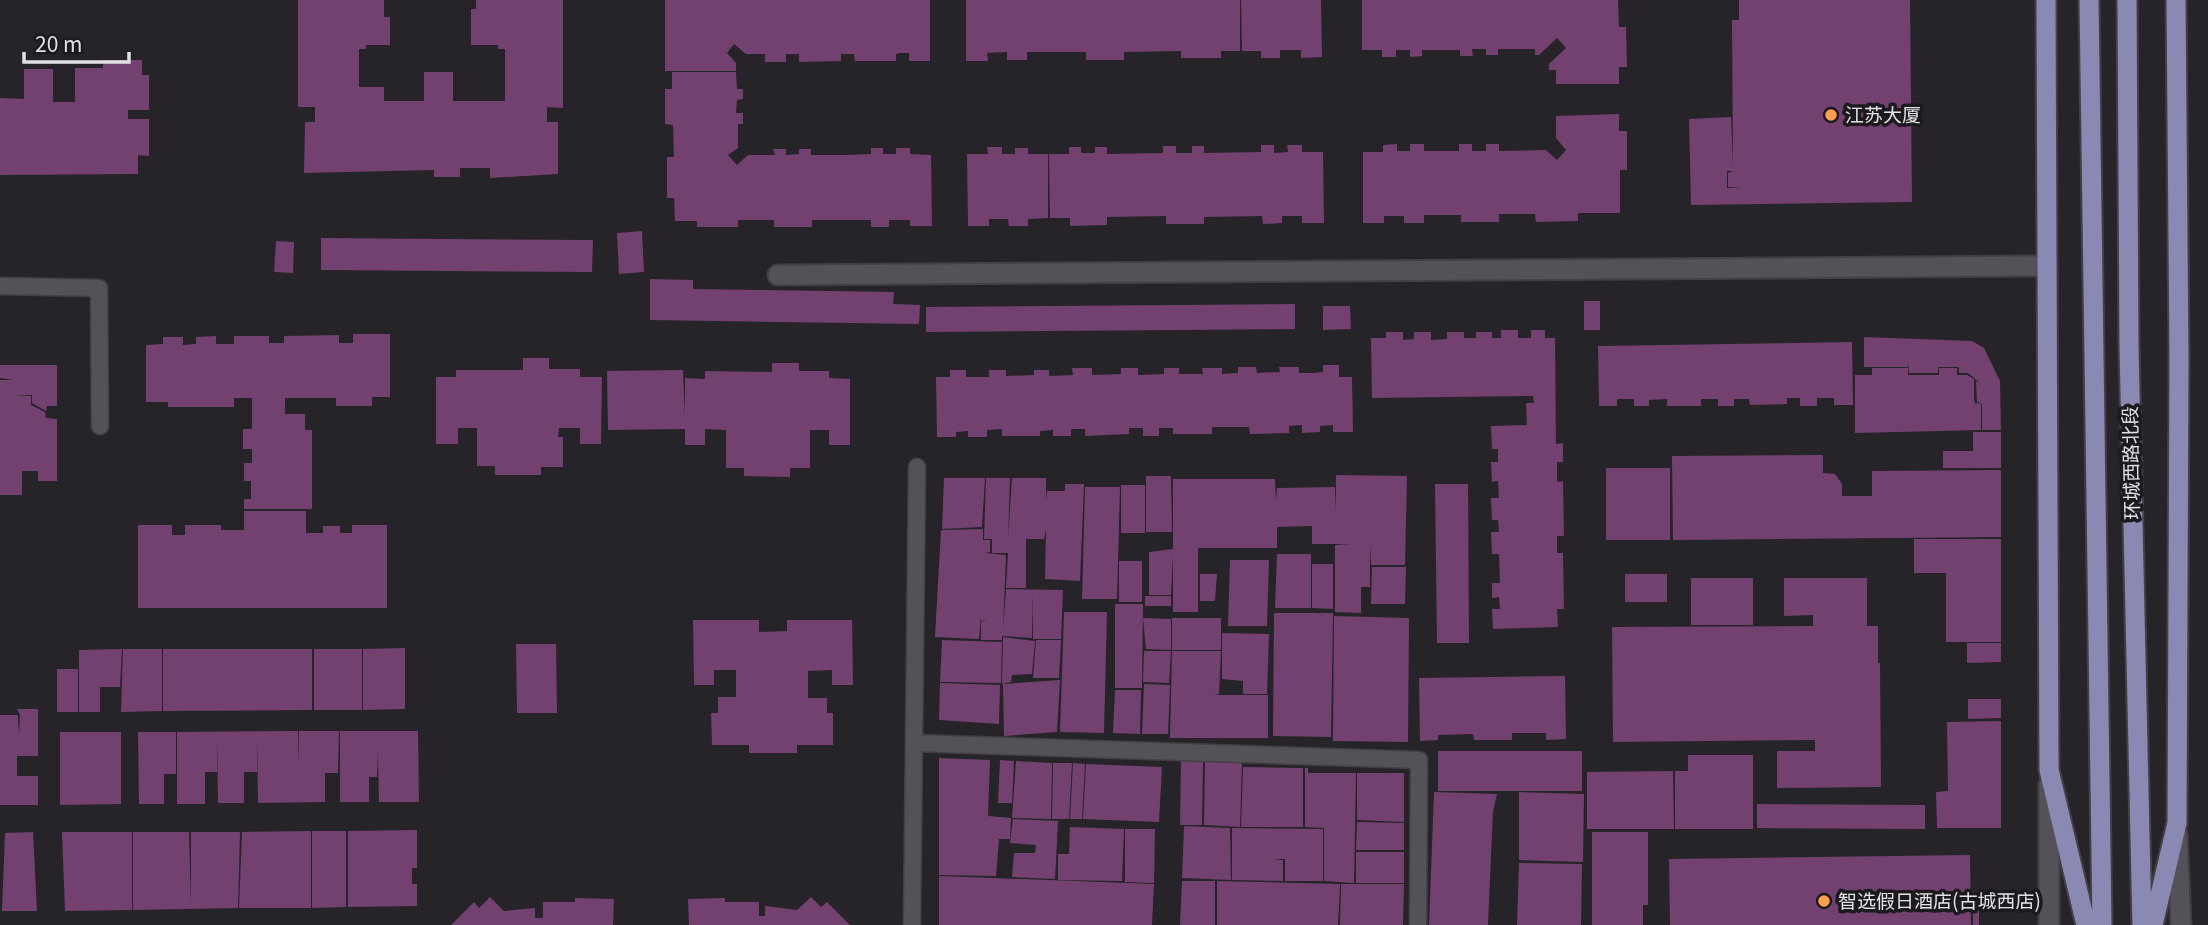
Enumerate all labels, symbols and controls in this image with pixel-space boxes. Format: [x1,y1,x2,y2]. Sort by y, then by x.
scale bar [24,21,130,65]
text: 20 m [35,28,82,58]
place label: 江苏大厦 [1845,100,1921,127]
marker: 江苏大厦 [1823,107,1839,123]
street label: 环城西路北段 [2115,406,2144,520]
place label: 智选假日酒店(古城西店) [1838,886,2041,913]
marker: 智选假日酒店(古城西店) [1816,893,1832,909]

